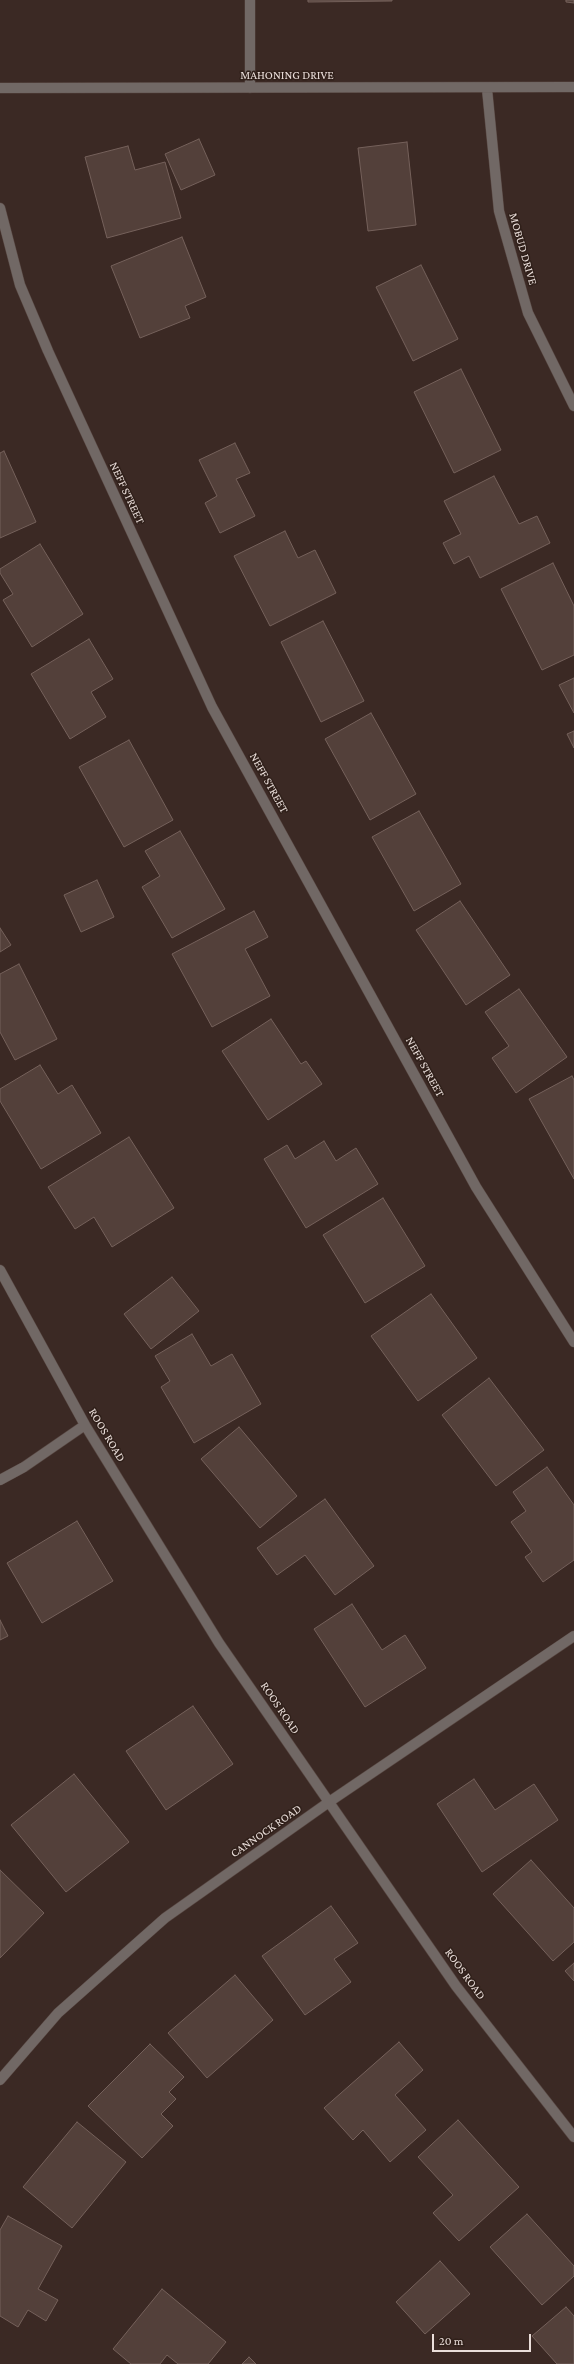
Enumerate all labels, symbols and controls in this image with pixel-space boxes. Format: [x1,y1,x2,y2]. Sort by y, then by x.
street label: MAHONING DRIVE [240,68,334,82]
street label: MOBUD DRIVE [506,211,540,287]
street label: NEFF STREET [106,460,148,526]
street label: NEFF STREET [247,750,291,816]
street label: NEFF STREET [403,1034,447,1100]
street label: ROOS ROAD [85,1406,129,1464]
street label: ROOS ROAD [257,1679,303,1737]
street label: CANNOCK ROAD [228,1801,304,1861]
street label: ROOS ROAD [442,1946,488,2002]
scale bar [434,2326,533,2352]
text: 20 m [439,2334,463,2348]

